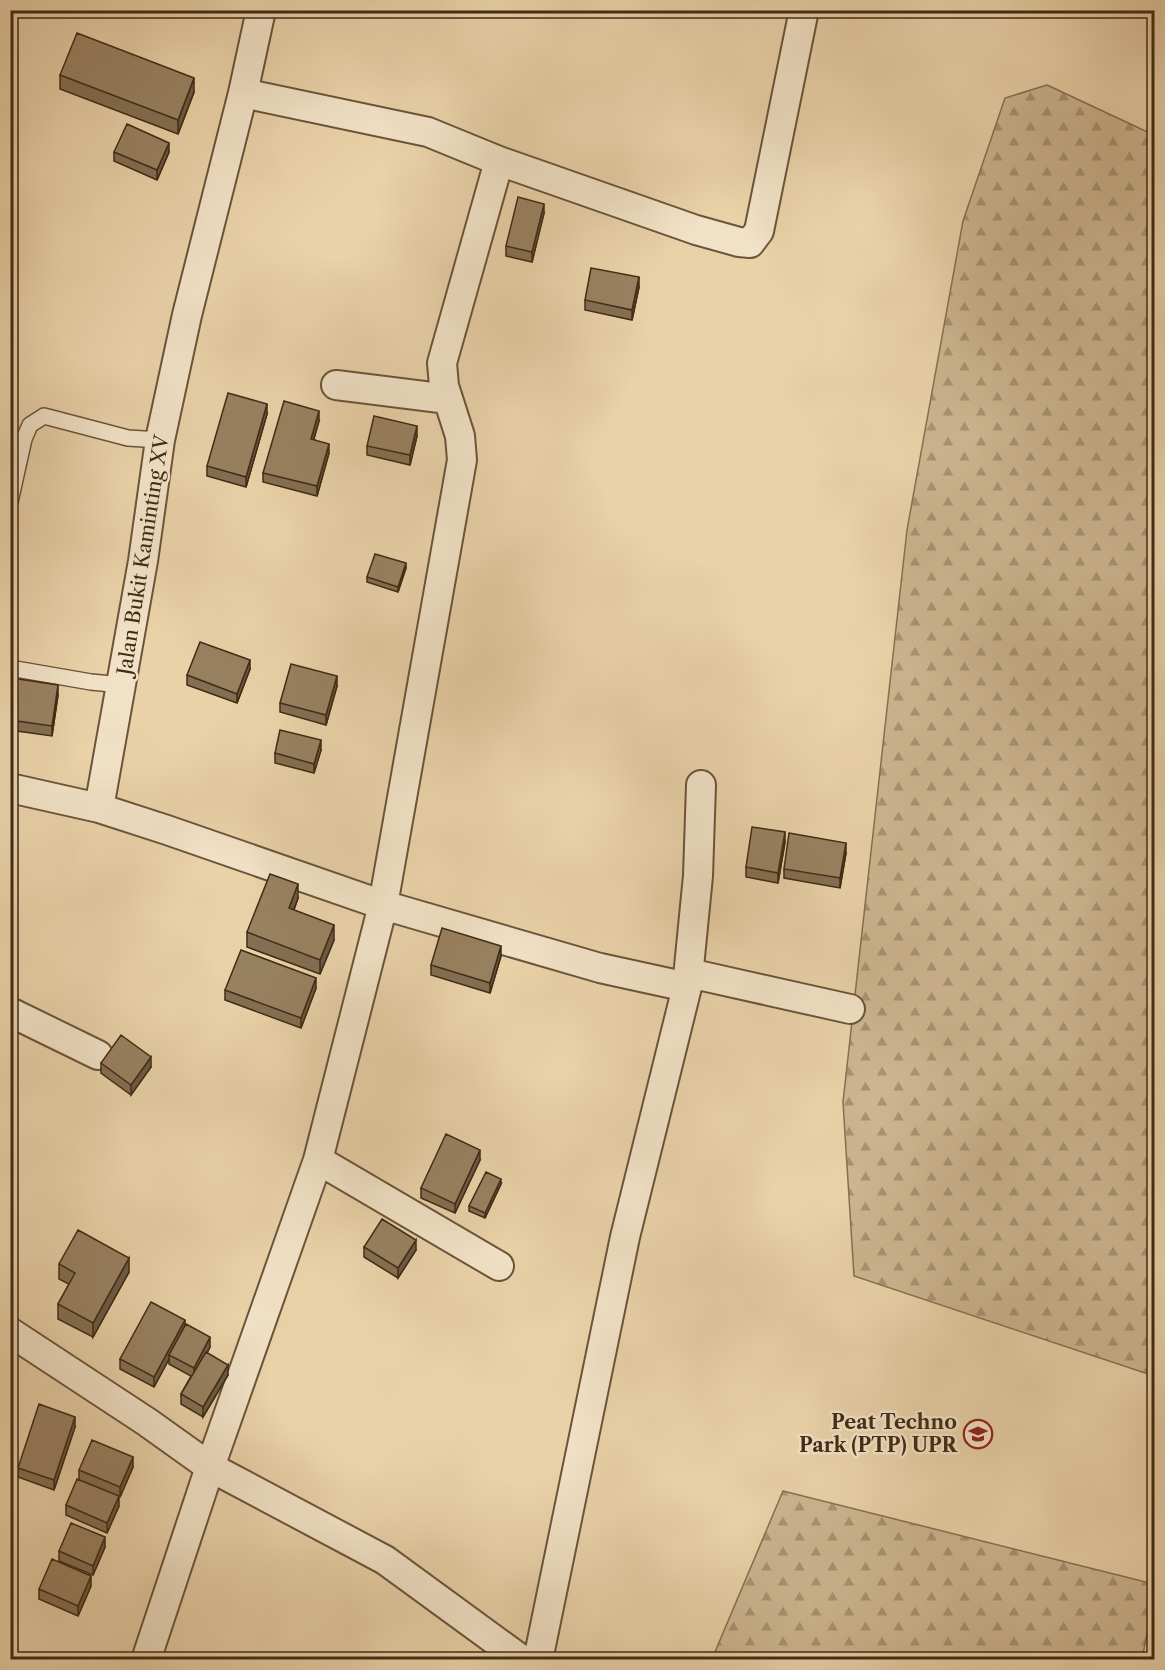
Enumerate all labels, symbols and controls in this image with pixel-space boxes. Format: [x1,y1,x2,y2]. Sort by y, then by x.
street label: Jalan Bukit Kaminting XV [112,433,174,680]
place label: Peat Techno Park (PTP) UPR [799,1410,959,1457]
school or university icon: Peat Techno Park (PTP) UPR [962,1418,994,1450]

